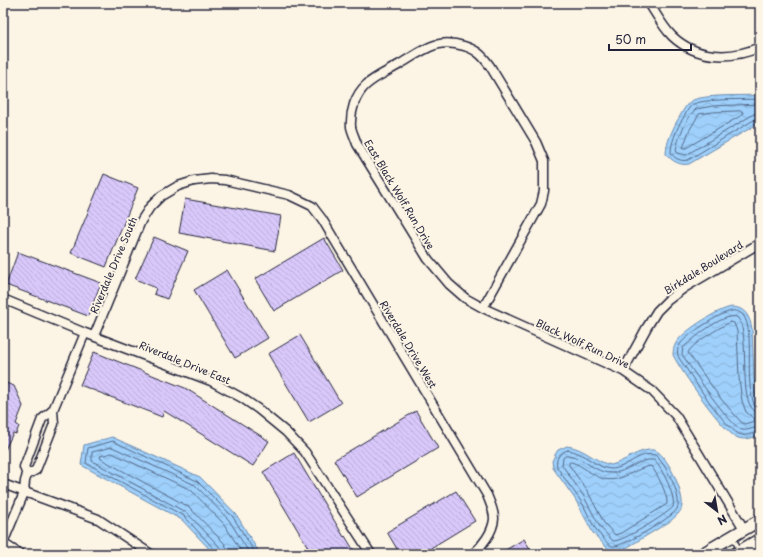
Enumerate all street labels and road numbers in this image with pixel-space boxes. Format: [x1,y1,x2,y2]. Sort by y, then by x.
street label: East Black Wolf Run Drive [361,136,439,252]
street label: Riverdale Drive South [86,214,140,316]
street label: Birkdale Boulevard [660,237,746,297]
street label: Riverdale Drive West [377,297,441,391]
street label: Black Wolf Run Drive [534,315,632,371]
street label: Riverdale Drive East [137,337,233,387]

